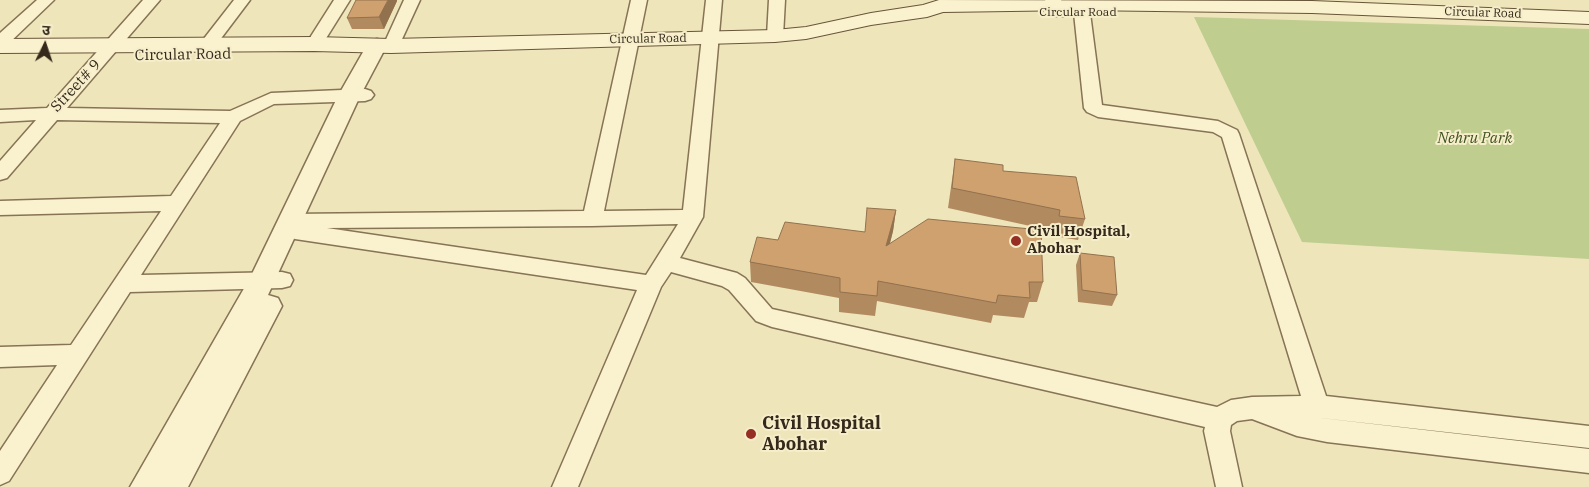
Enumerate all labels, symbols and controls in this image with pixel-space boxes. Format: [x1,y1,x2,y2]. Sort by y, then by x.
street label: Circular Road [1444,4,1522,22]
street label: Circular Road [1039,6,1117,20]
north arrow [20,20,70,70]
text: उ [41,21,51,39]
street label: Circular Road [609,31,687,47]
street label: Circular Road [134,45,232,65]
street label: Street# 9 [47,56,105,116]
park label: Nehru Park [1437,130,1513,148]
place label: Civil Hospital, Abohar [1027,223,1130,258]
marker: Civil Hospital, Abohar [1009,234,1023,248]
place label: Civil Hospital Abohar [762,413,881,456]
marker: Civil Hospital Abohar [744,427,758,441]

